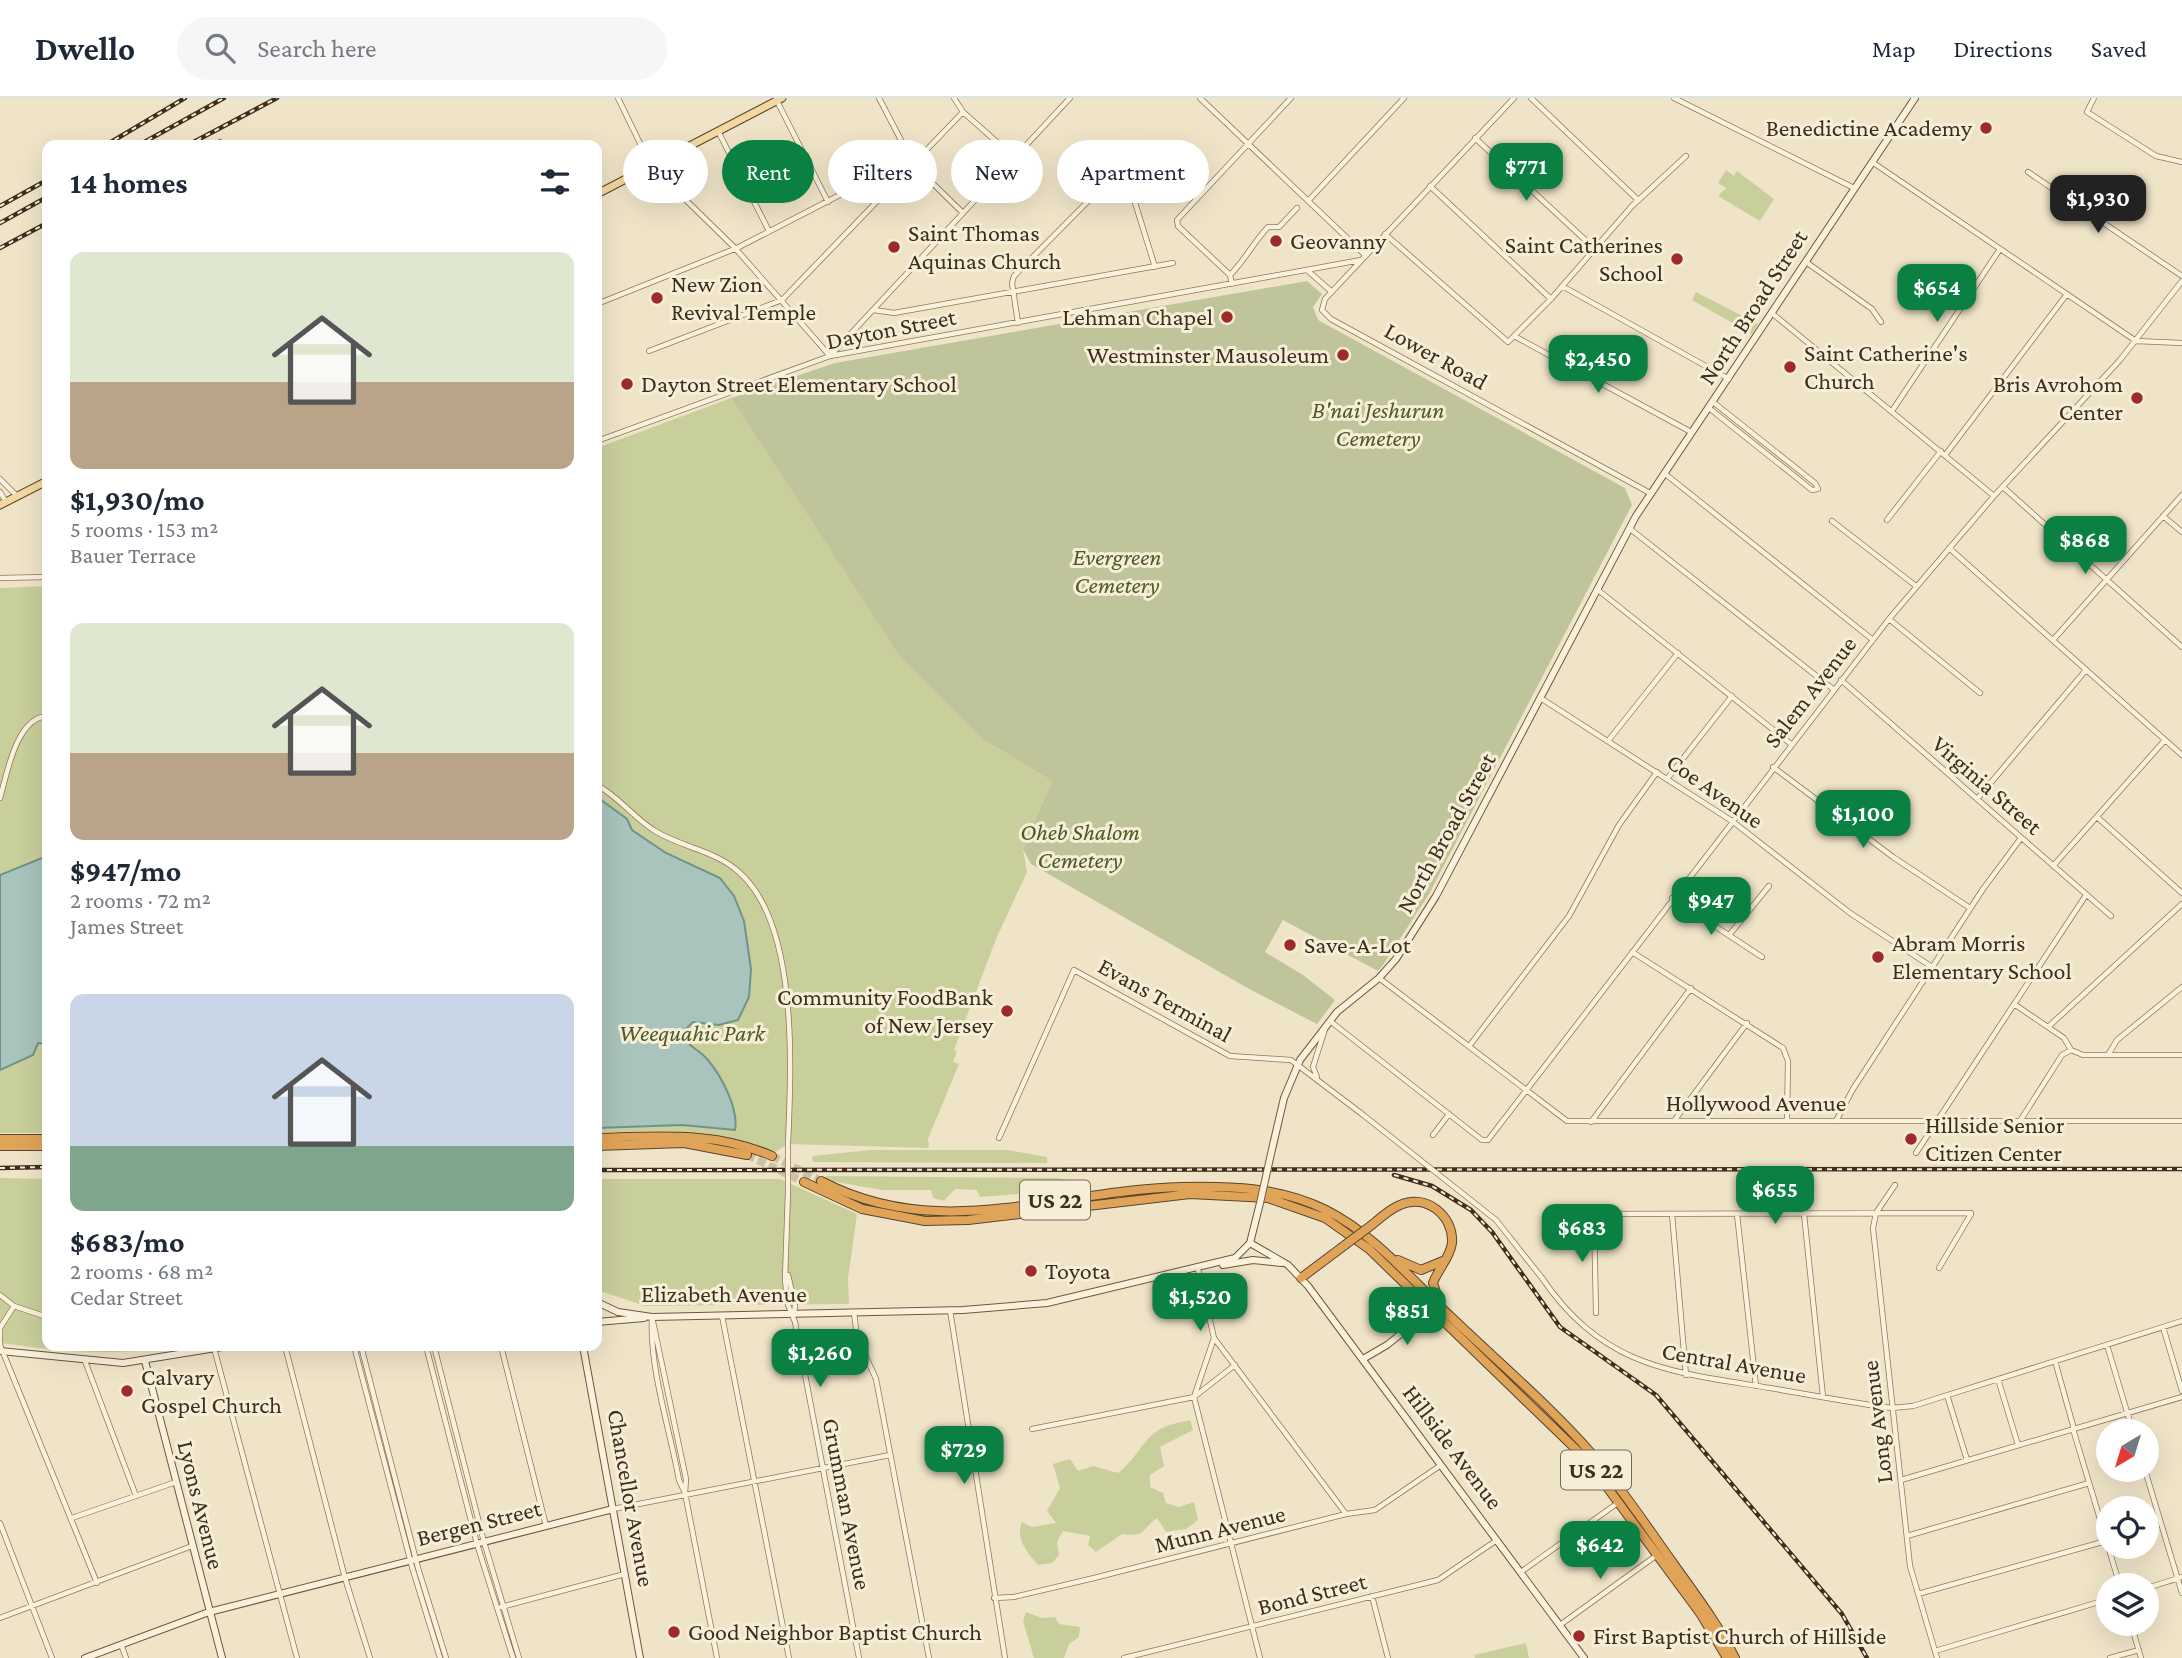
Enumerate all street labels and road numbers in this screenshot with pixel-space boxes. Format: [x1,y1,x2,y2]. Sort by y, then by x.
street label: North Broad Street [1693,223,1813,389]
street label: Dayton Street [824,303,959,354]
street label: Lower Road [1380,316,1493,395]
street label: Salem Avenue [1758,631,1861,753]
street label: Virginia Street [1927,730,2049,840]
street label: North Broad Street [1390,747,1501,918]
street label: Coe Avenue [1662,748,1769,834]
street label: Evans Terminal [1094,952,1237,1047]
street label: Hollywood Avenue [1666,1089,1846,1116]
road number: US 22 [1020,1180,1090,1219]
street label: Elizabeth Avenue [641,1280,807,1307]
street label: Central Avenue [1660,1337,1808,1388]
street label: Long Avenue [1856,1359,1897,1485]
street label: Hillside Avenue [1398,1379,1509,1514]
street label: Chancellor Avenue [603,1407,660,1589]
street label: Grumman Avenue [818,1416,877,1592]
street label: Lyons Avenue [172,1438,231,1572]
road number: US 22 [1561,1450,1631,1490]
street label: Bergen Street [414,1494,545,1551]
street label: Munn Avenue [1152,1499,1288,1558]
street label: Bond Street [1255,1567,1370,1620]

